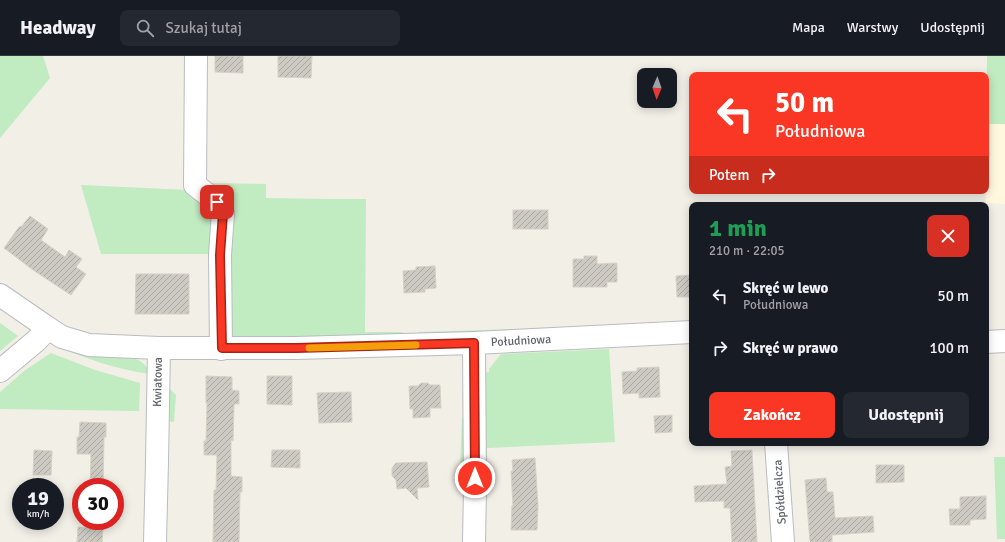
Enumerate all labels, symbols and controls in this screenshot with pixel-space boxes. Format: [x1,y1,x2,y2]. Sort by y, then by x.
search box [120,10,400,46]
text: Headway [20,16,96,40]
icon: search [134,17,156,39]
text: Szukaj tutaj [166,19,242,37]
text: Mapa [792,19,825,36]
text: Warstwy [847,19,898,36]
text: Udostępnij [920,19,985,36]
north arrow [637,68,677,108]
map controls [637,68,677,108]
text: 50 m [775,86,834,120]
icon: left [709,88,761,140]
text: Południowa [775,120,865,142]
icon: right [757,164,779,186]
text: Potem [709,166,749,184]
pin [200,185,234,219]
icon: arrive [206,191,228,213]
text: 1 min [709,213,767,243]
button: close [927,215,969,257]
text: 210 m · 22:05 [709,243,785,259]
text: Skręć w lewo [743,279,828,297]
icon: left [709,285,731,307]
text: 50 m [938,287,969,305]
text: Południowa [743,297,808,313]
street label: Południowa [491,332,551,350]
icon: right [709,337,731,359]
text: Skręć w prawo [743,339,838,357]
text: 100 m [929,339,969,357]
street label: Kwiatowa [150,357,166,407]
button: Zakończ [709,392,835,438]
button: Udostępnij [843,392,969,438]
position arrow [454,457,496,499]
street label: Spółdzielcza [770,459,790,525]
speed limit sign: 30 [72,478,124,530]
text: 19 [27,486,49,511]
text: km/h [27,508,49,520]

